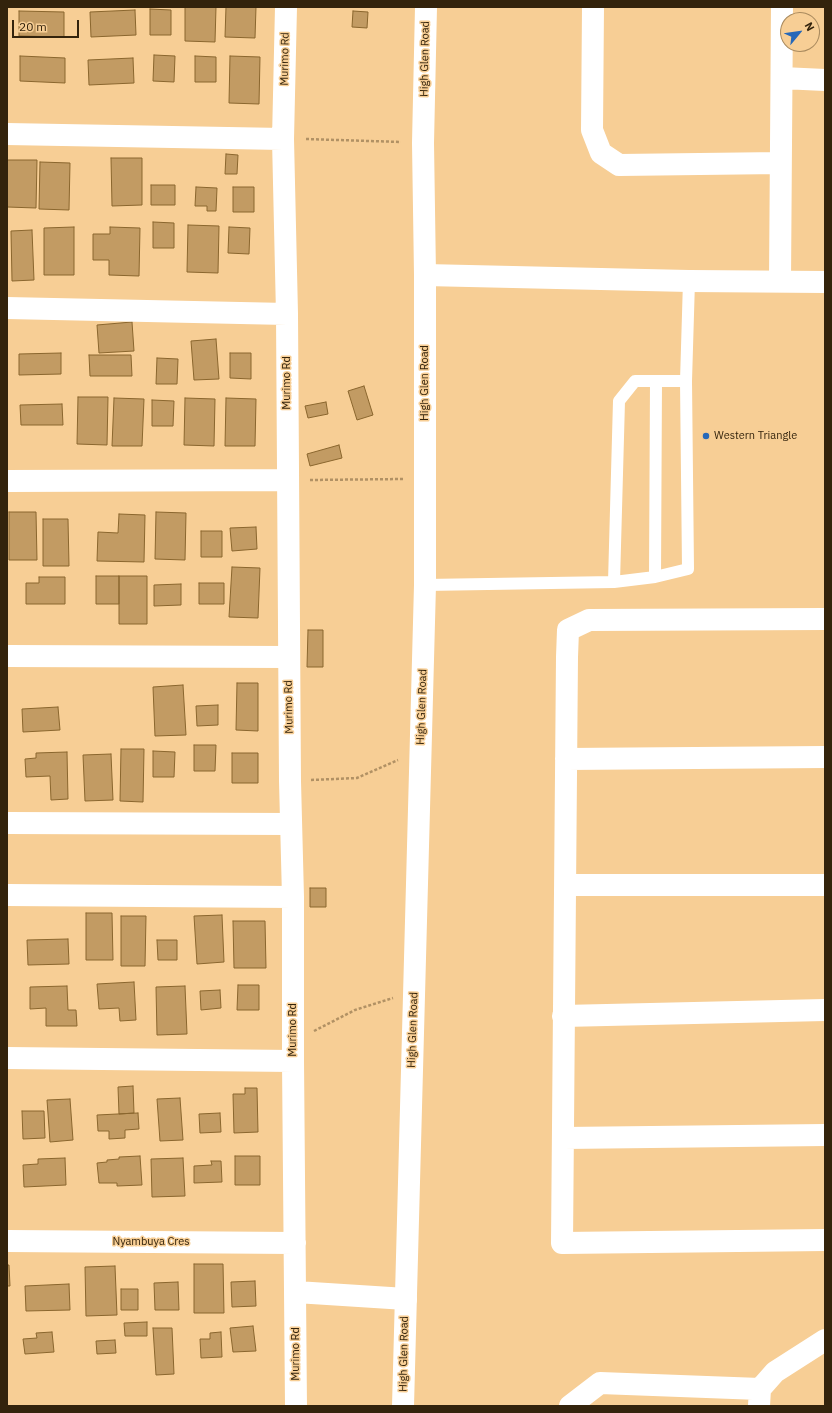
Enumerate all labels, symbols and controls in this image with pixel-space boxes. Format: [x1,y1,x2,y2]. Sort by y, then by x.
scale bar [14,12,81,38]
north arrow [780,12,820,52]
text: 20 m [19,19,47,34]
text: N [802,20,818,34]
street label: High Glen Road [418,21,432,97]
street label: Murimo Rd [278,32,292,86]
street label: High Glen Road [418,345,432,421]
street label: Murimo Rd [280,356,294,410]
place label: Western Triangle [714,429,797,443]
marker: Western Triangle [701,431,711,441]
street label: High Glen Road [414,669,430,745]
street label: Murimo Rd [282,680,296,734]
street label: High Glen Road [405,992,421,1068]
street label: Murimo Rd [286,1003,300,1057]
street label: Nyambuya Cres [112,1235,190,1249]
street label: High Glen Road [397,1316,411,1392]
street label: Murimo Rd [289,1327,303,1381]

